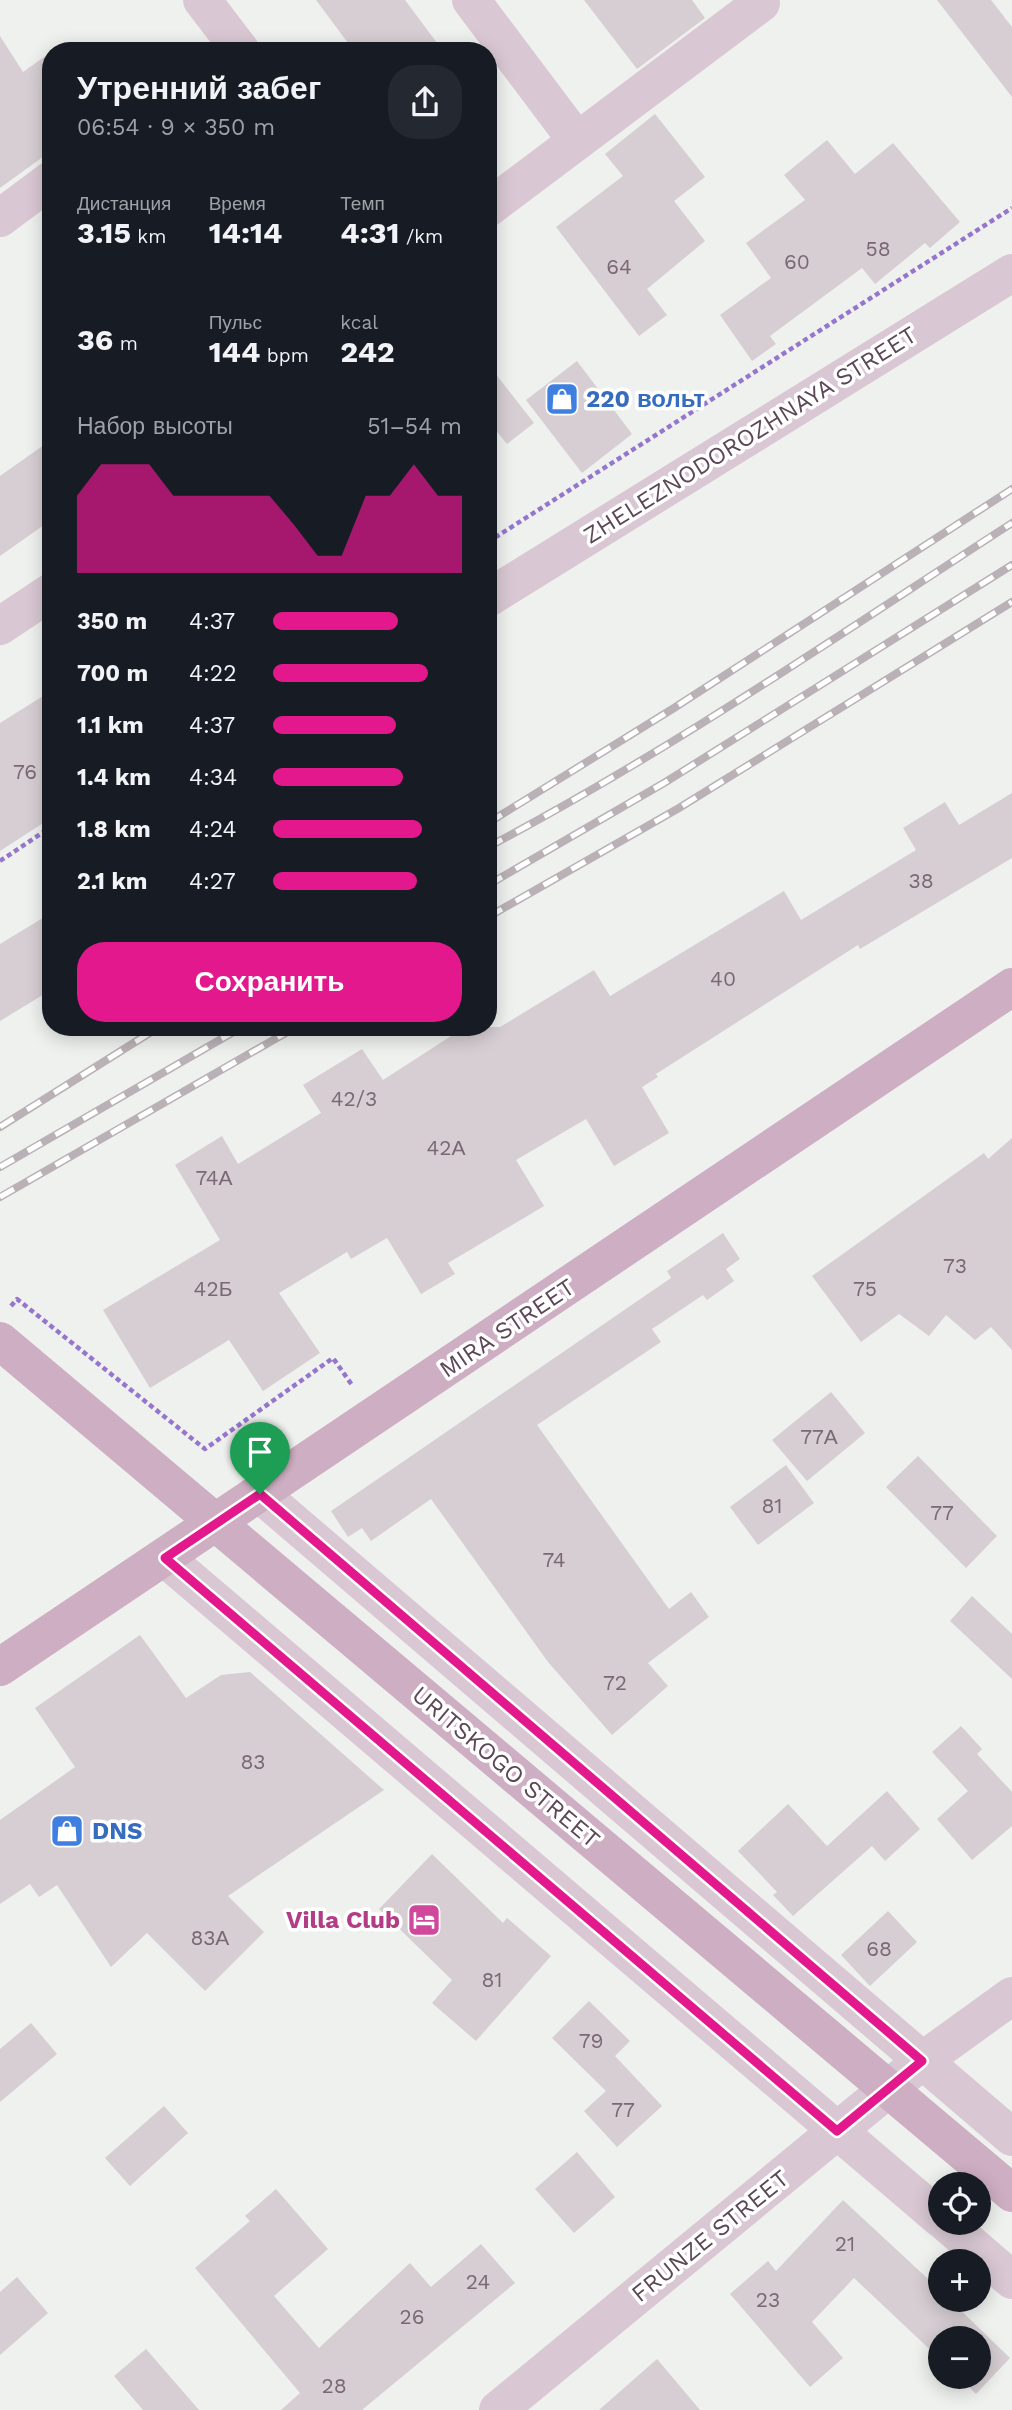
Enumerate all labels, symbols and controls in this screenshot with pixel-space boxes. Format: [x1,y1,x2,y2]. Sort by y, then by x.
button: share [388,65,462,139]
text: Утренний забег [77,69,321,107]
text: 06:54 · 9 × 350 m [77,114,275,141]
text: Дистанция [77,192,171,215]
text: Время [209,192,266,215]
text: Темп [340,192,385,215]
text: 3.15 [77,215,131,250]
text: 14:14 [209,215,282,250]
text: 4:31 [340,215,400,250]
text: km [131,225,166,248]
text: /km [400,225,443,248]
house number: 58 [865,236,891,261]
house number: 60 [784,249,810,274]
house number: 64 [606,254,632,279]
text: Пульс [209,311,262,334]
text: kcal [340,311,378,334]
street label: ZHELEZNODOROZHNAYA STREET [578,321,922,549]
text: 36 [77,322,113,357]
text: m [113,332,138,355]
text: 144 [209,334,260,369]
text: 242 [340,334,395,369]
text: bpm [260,344,309,367]
shop icon: 220 вольт [543,380,581,418]
place label: 220 вольт [586,385,705,413]
text: Набор высоты [77,413,233,440]
text: 51–54 m [367,413,462,440]
text: 350 m [77,608,147,635]
text: 4:37 [189,608,235,635]
text: 700 m [77,660,148,687]
text: 4:22 [189,660,237,687]
text: 1.1 km [77,712,144,739]
text: 4:37 [189,712,235,739]
house number: 76 [13,759,37,784]
text: 1.4 km [77,764,151,791]
text: 4:34 [189,764,237,791]
text: 1.8 km [77,816,151,843]
text: 4:24 [189,816,237,843]
text: 2.1 km [77,868,148,895]
text: 4:27 [189,868,236,895]
house number: 38 [908,868,934,893]
button: Сохранить [77,942,462,1022]
house number: 40 [710,966,736,991]
house number: 42/3 [331,1086,377,1111]
house number: 42А [426,1135,466,1160]
house number: 74А [195,1165,233,1190]
house number: 73 [943,1253,967,1278]
street label: MIRA STREET [434,1273,580,1383]
house number: 42Б [194,1276,232,1301]
house number: 75 [853,1276,877,1301]
pin [230,1422,290,1494]
house number: 77А [800,1424,838,1449]
icon: arrive [241,1433,279,1471]
house number: 81 [761,1493,783,1518]
house number: 77 [930,1500,954,1525]
house number: 74 [542,1547,566,1572]
house number: 72 [603,1670,627,1695]
street label: URITSKOGO STREET [407,1680,605,1854]
house number: 83 [241,1749,265,1774]
shop icon: DNS [48,1812,86,1850]
place label: DNS [92,1817,143,1845]
hotel icon: Villa Club [405,1901,443,1939]
place label: Villa Club [286,1906,400,1934]
house number: 83А [191,1925,229,1950]
house number: 68 [866,1936,892,1961]
house number: 81 [481,1967,503,1992]
house number: 79 [579,2028,603,2053]
house number: 77 [611,2097,635,2122]
street label: FRUNZE STREET [626,2164,794,2308]
map controls [928,2172,991,2389]
button: locate [928,2172,991,2235]
house number: 21 [835,2231,855,2256]
button: + [928,2249,991,2312]
house number: 24 [466,2269,490,2294]
house number: 23 [756,2287,780,2312]
house number: 26 [399,2304,425,2329]
button: − [928,2326,991,2389]
house number: 28 [321,2373,347,2398]

